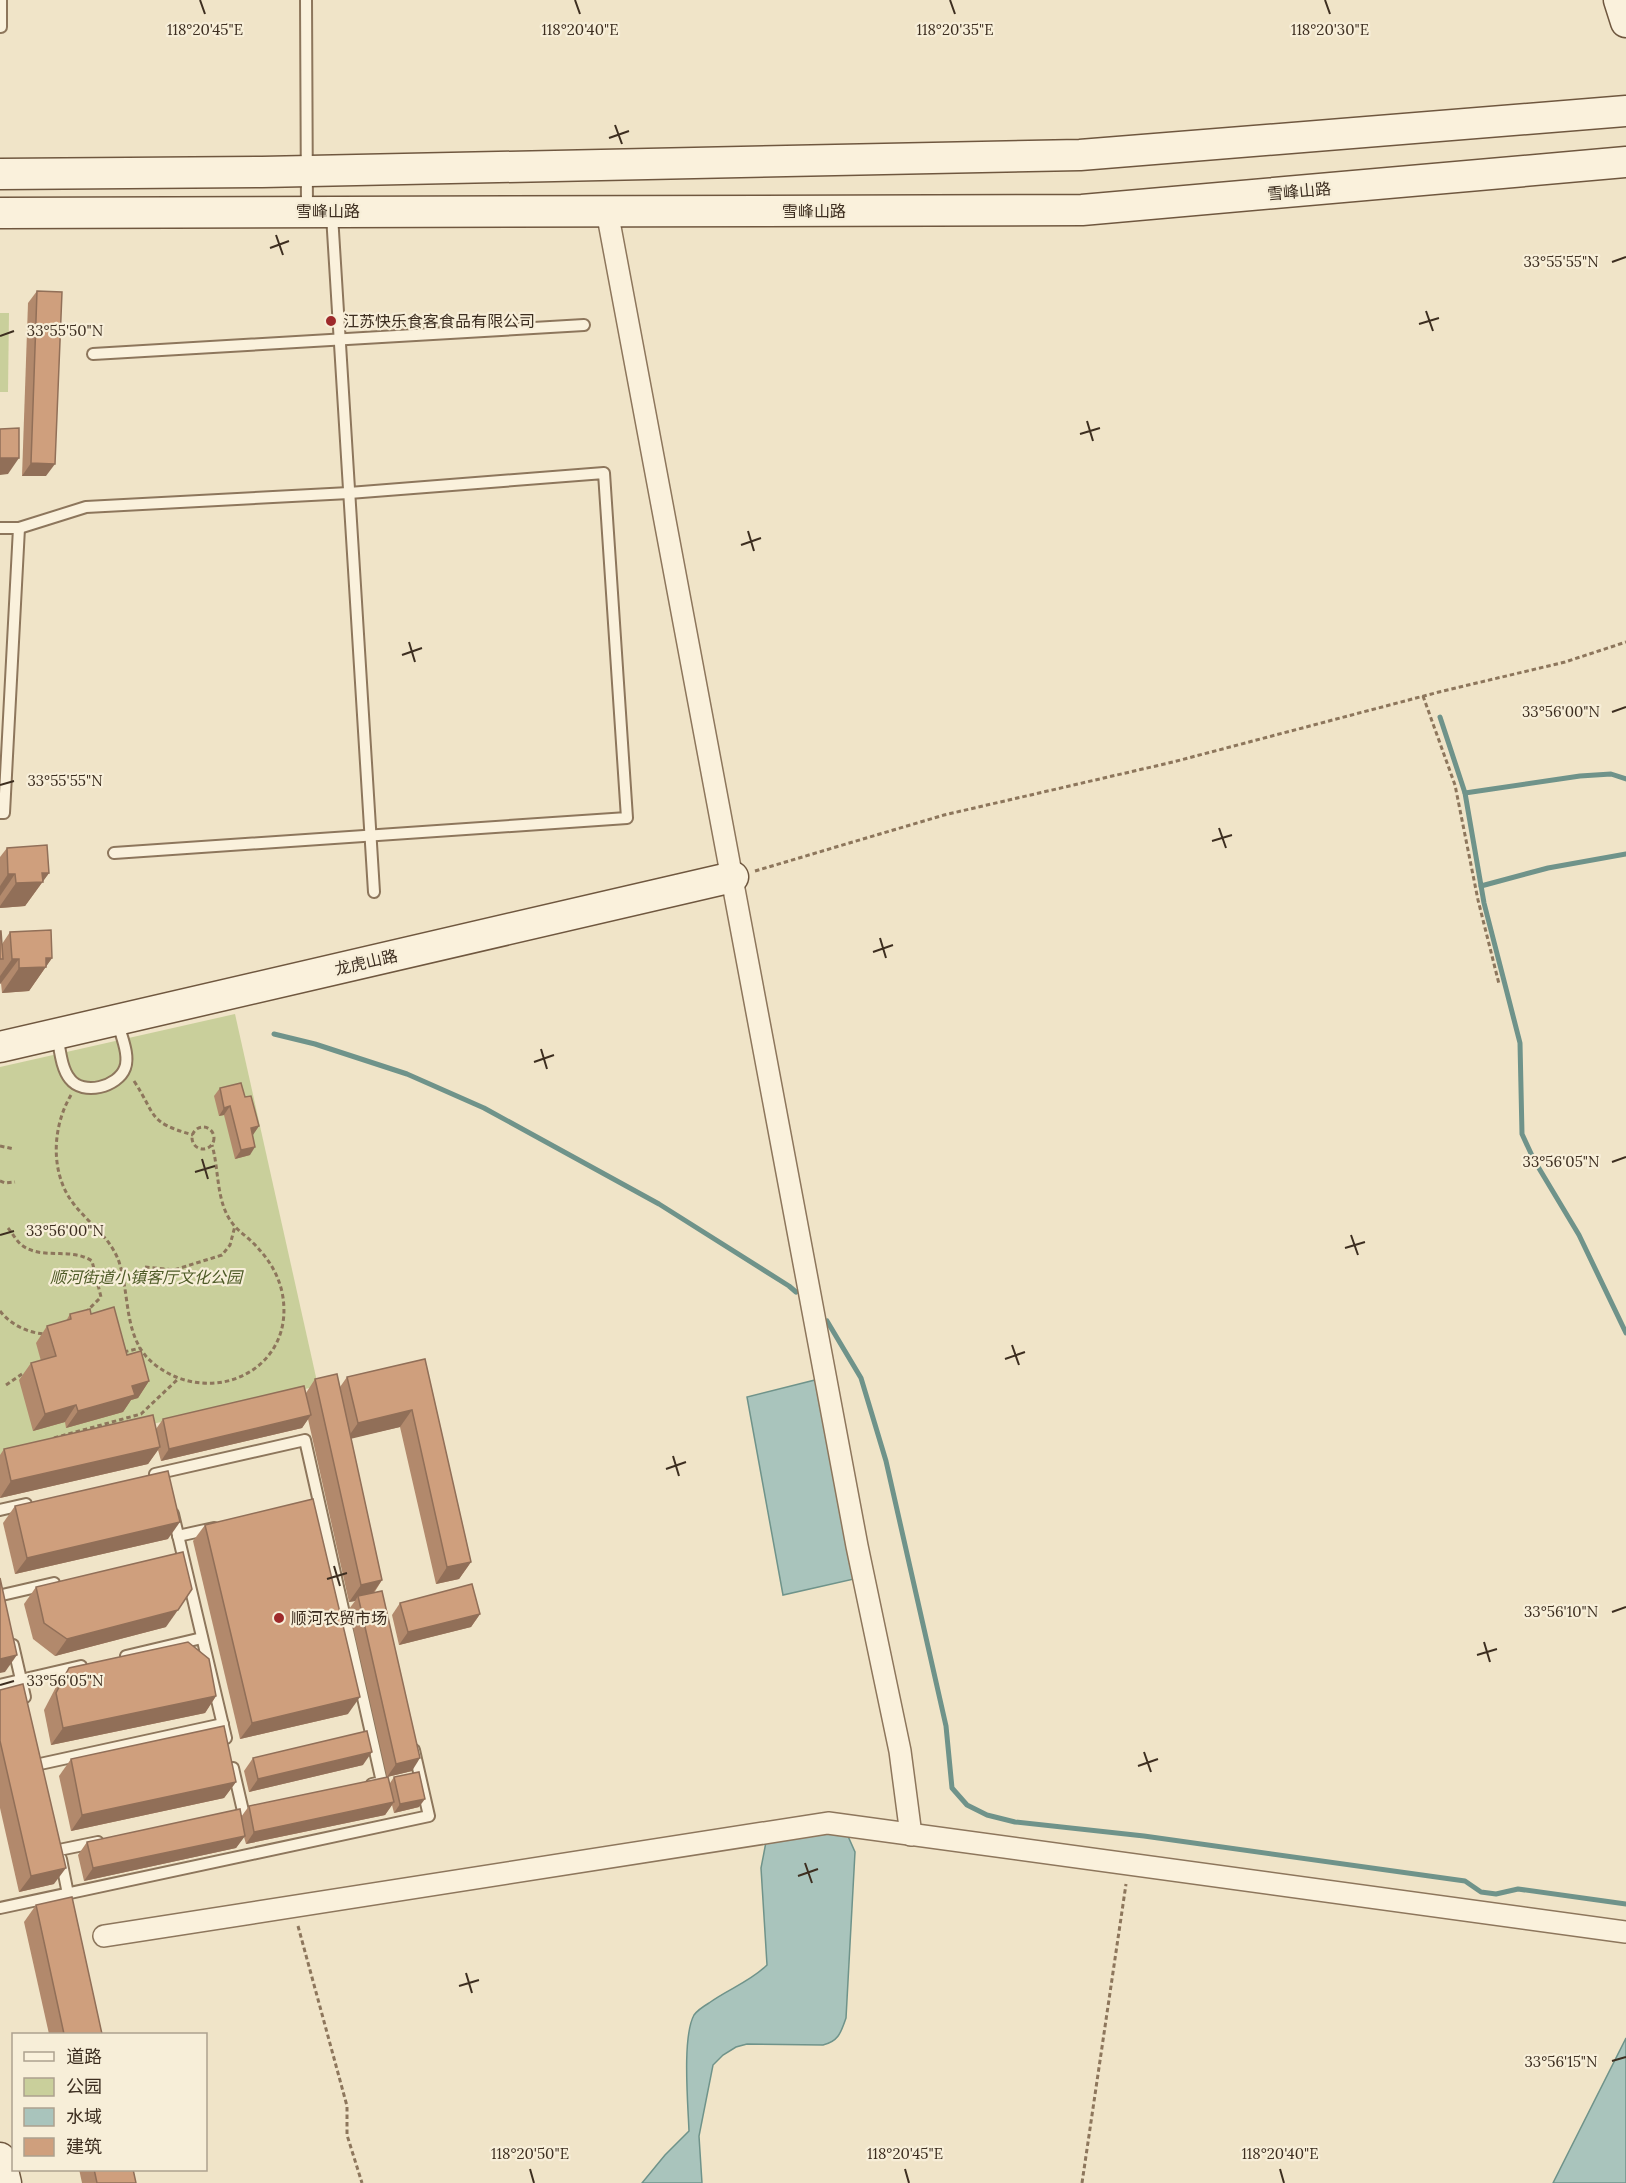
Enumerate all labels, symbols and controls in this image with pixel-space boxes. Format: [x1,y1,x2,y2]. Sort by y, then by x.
text: 118°20'45"E [167,20,243,39]
text: 118°20'40"E [541,20,619,39]
text: 118°20'35"E [917,20,993,39]
text: 118°20'30"E [1291,20,1369,39]
street label: 雪峰山路 [1266,178,1332,204]
street label: 雪峰山路 [296,201,360,221]
street label: 雪峰山路 [782,201,846,221]
text: 33°55'55"N [1523,252,1599,271]
place label: 江苏快乐食客食品有限公司 [343,311,535,331]
marker: 江苏快乐食客食品有限公司 [324,314,338,328]
text: 33°55'50"N [27,321,103,340]
text: 33°56'00"N [1522,702,1600,721]
text: 33°55'55"N [27,771,103,790]
street label: 龙虎山路 [333,945,399,979]
text: 33°56'05"N [1523,1152,1599,1171]
text: 33°56'00"N [26,1221,104,1240]
park label: 顺河街道小镇客厅文化公园 [50,1267,244,1287]
text: 33°56'10"N [1524,1602,1598,1621]
place label: 顺河农贸市场 [291,1608,387,1628]
marker: 顺河农贸市场 [272,1611,286,1625]
text: 33°56'05"N [27,1671,103,1690]
legend [12,2033,207,2171]
text: 道路 [66,2045,102,2068]
text: 33°56'15"N [1524,2052,1598,2071]
text: 公园 [66,2075,102,2098]
text: 水域 [66,2105,102,2128]
text: 建筑 [66,2135,102,2158]
text: 118°20'50"E [491,2144,569,2163]
text: 118°20'45"E [867,2144,943,2163]
text: 118°20'40"E [1241,2144,1319,2163]

